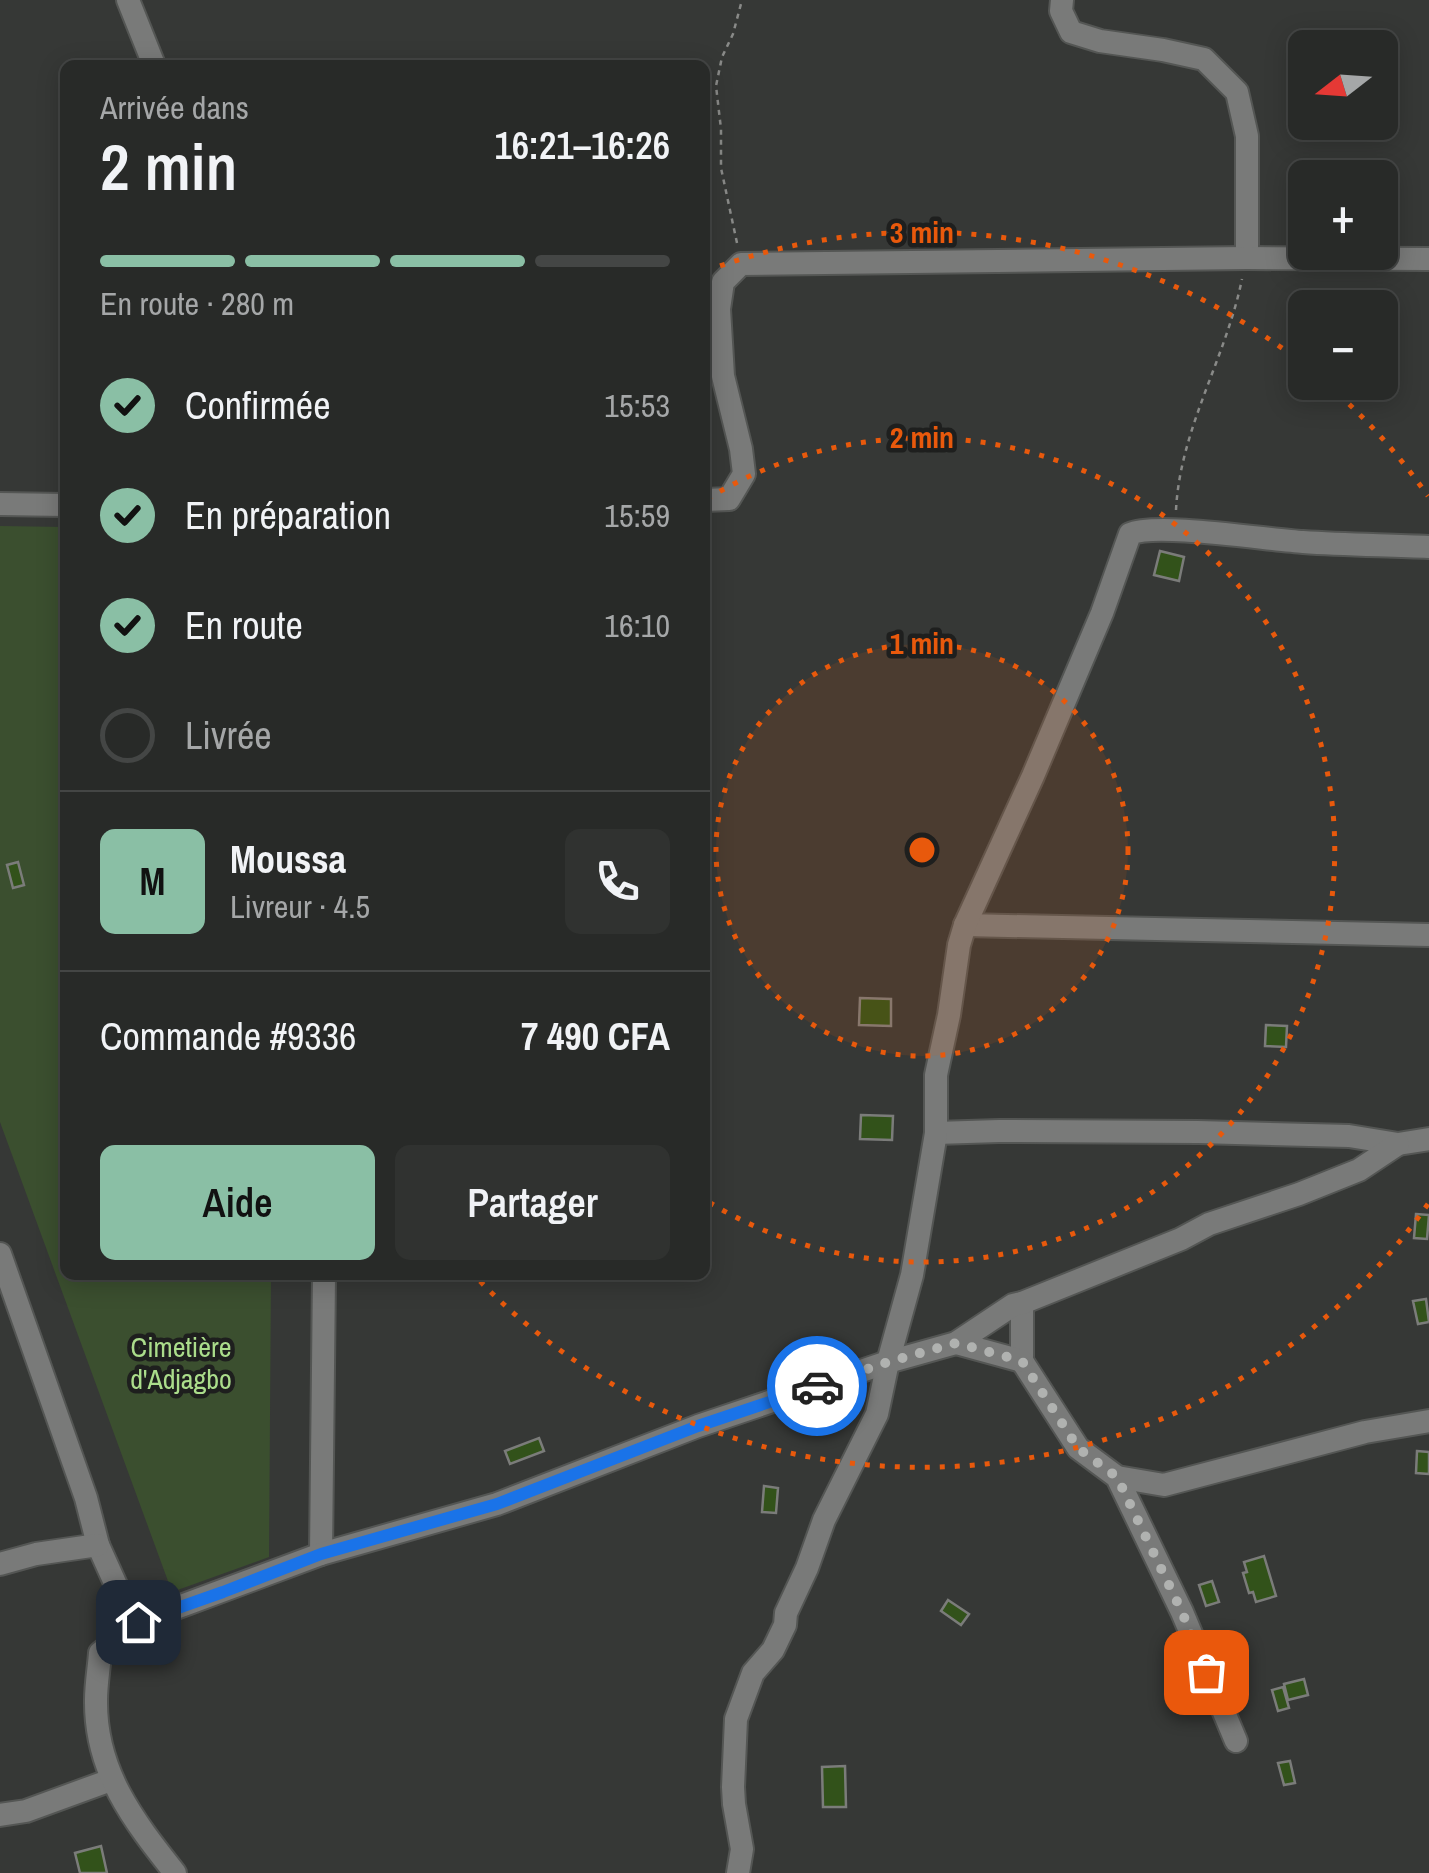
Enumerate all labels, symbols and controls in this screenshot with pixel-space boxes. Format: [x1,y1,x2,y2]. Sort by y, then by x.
north arrow [1288,30,1398,140]
map controls [1288,30,1398,400]
text: Arrivée dans [100,86,249,129]
text: 16:21–16:26 [494,120,670,171]
text: 2 min [100,123,237,210]
button: + [1288,160,1398,270]
text: 3 min [890,212,954,252]
text: En route · 280 m [100,282,294,325]
button: − [1288,290,1398,400]
icon: check [100,378,155,433]
text: Confirmée [185,380,330,431]
text: 15:53 [604,384,670,427]
text: 2 min [890,417,954,457]
icon: check [100,488,155,543]
text: En préparation [185,490,391,541]
text: 15:59 [604,494,670,537]
icon: check [100,598,155,653]
text: En route [185,600,303,651]
text: 16:10 [604,604,670,647]
text: 1 min [890,623,954,663]
text: Livrée [185,710,272,761]
button: phone [565,829,670,934]
centre of rings [904,832,940,868]
text: Moussa [230,834,346,885]
text: M [140,856,165,907]
text: Livreur · 4.5 [230,885,370,928]
text: Commande #9336 [100,1011,356,1062]
text: 7 490 CFA [521,1011,670,1062]
button: Aide [100,1145,375,1260]
button: Partager [395,1145,670,1260]
park label: Cimetière d'Adjagbo [130,1328,232,1398]
courier [767,1336,867,1436]
icon: car [790,1359,845,1414]
pin [96,1580,181,1665]
icon: home [111,1595,166,1650]
pin [1164,1630,1249,1715]
icon: bag [1179,1645,1234,1700]

